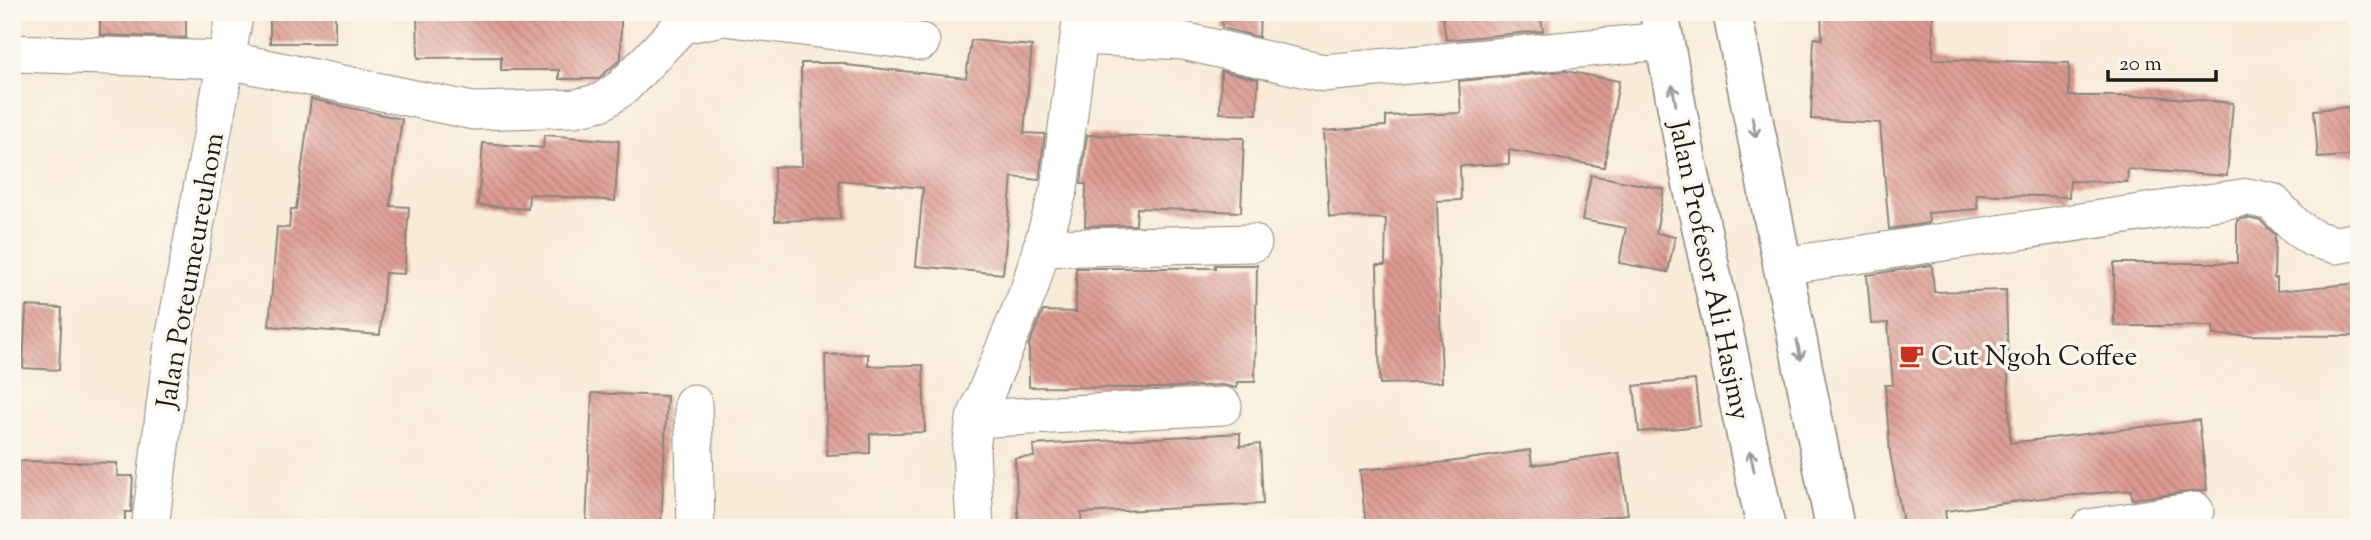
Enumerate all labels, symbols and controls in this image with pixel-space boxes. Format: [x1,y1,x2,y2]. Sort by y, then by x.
scale bar [2108,38,2217,82]
text: 20 m [2119,50,2162,80]
one-way arrow [1667,84,1681,107]
street label: Jalan Profesor Ali Hasjmy [1656,115,1759,424]
one-way arrow [1748,115,1761,138]
street label: Jalan Poteumeureuhom [148,130,236,413]
one-way arrow [1793,338,1807,361]
place label: Cut Ngoh Coffee [1931,338,2138,378]
cafe icon: Cut Ngoh Coffee [1897,341,1925,369]
one-way arrow [1744,450,1758,473]

